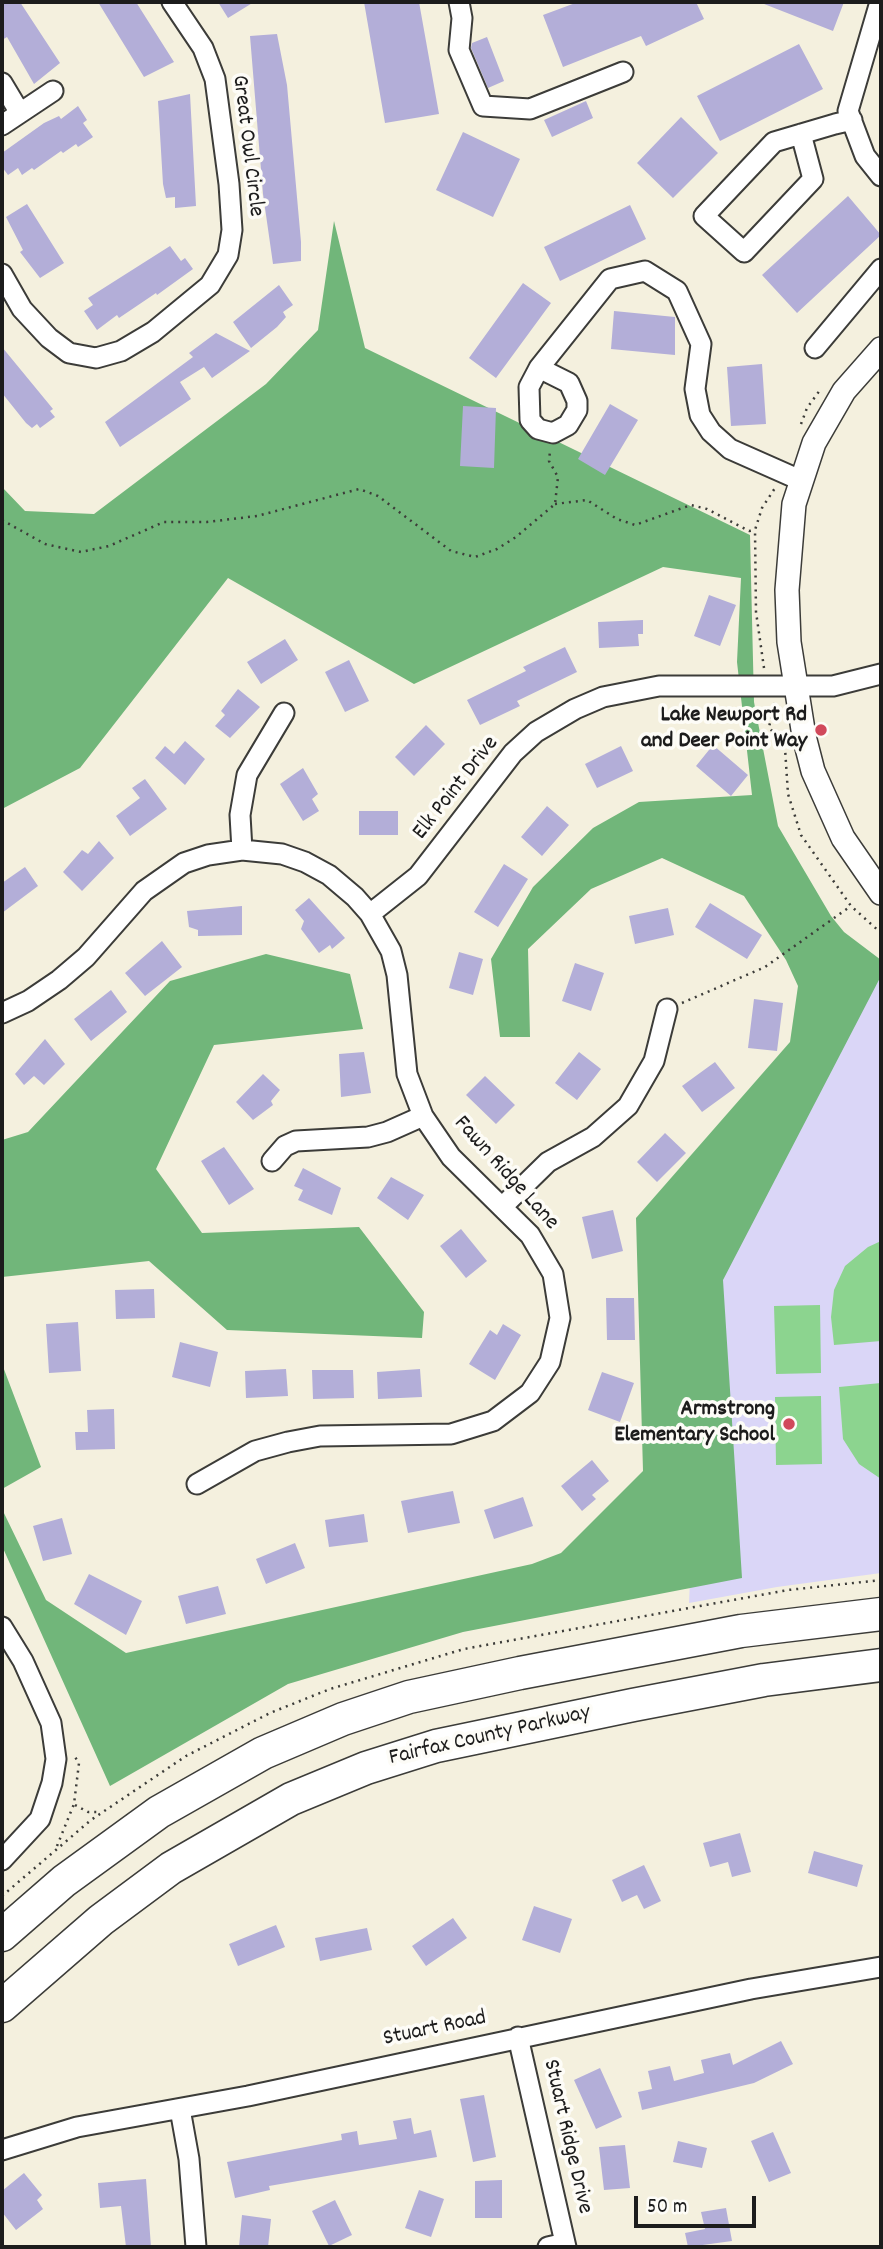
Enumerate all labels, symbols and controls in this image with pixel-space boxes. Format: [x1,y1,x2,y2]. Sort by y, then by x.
street label: Great Owl Circle [224,74,268,218]
place label: Lake Newport Rd and Deer Point Way [641,703,807,757]
marker: Lake Newport Rd and Deer Point Way [813,722,829,738]
street label: Elk Point Drive [408,732,506,846]
street label: Fawn Ridge Lane [446,1111,564,1237]
place label: Armstrong Elementary School [614,1397,775,1451]
marker: Armstrong Elementary School [781,1416,797,1432]
street label: Fairfax County Parkway [387,1700,593,1774]
street label: Stuart Road [381,2006,489,2054]
street label: Stuart Ridge Drive [535,2057,597,2217]
scale bar [638,2182,760,2226]
text: 50 m [647,2193,687,2223]

